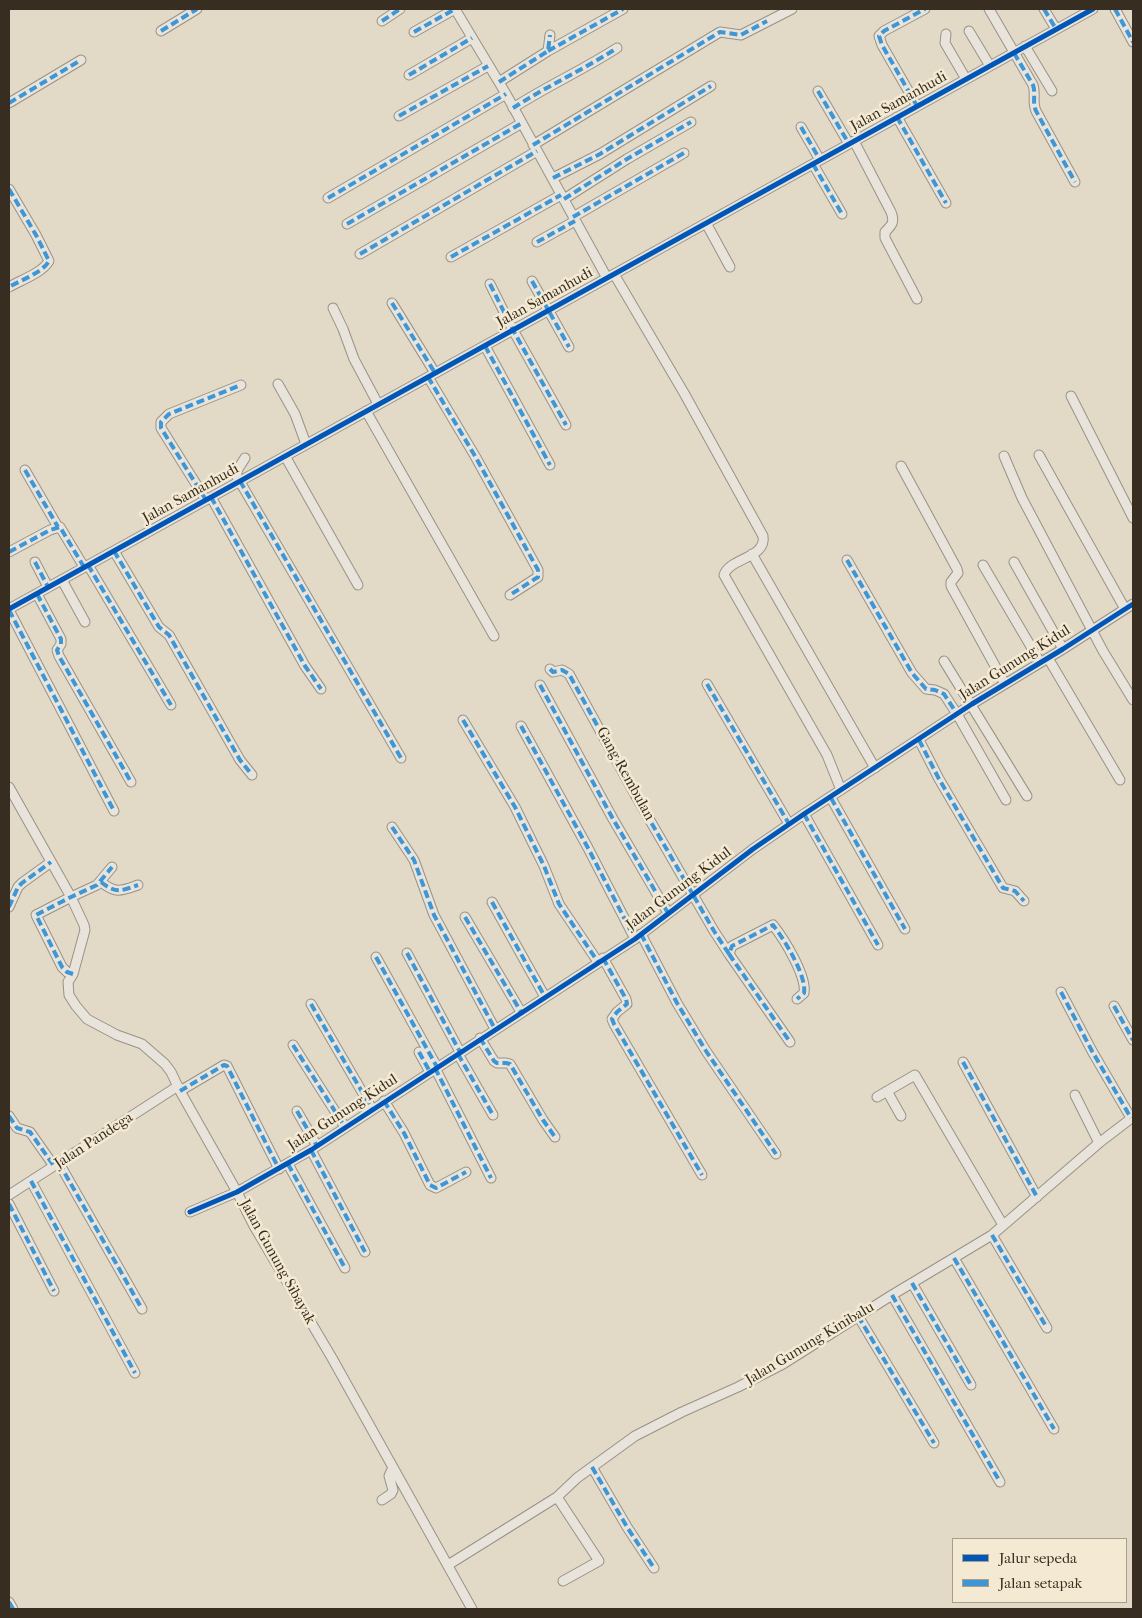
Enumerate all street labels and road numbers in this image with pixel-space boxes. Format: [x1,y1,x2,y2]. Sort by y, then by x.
street label: Jalan Samanhudi [848,68,950,136]
street label: Jalan Samanhudi [494,264,596,332]
street label: Jalan Samanhudi [140,460,242,528]
street label: Jalan Gunung Kidul [956,622,1074,704]
street label: Gang Rembulan [592,724,658,824]
street label: Jalan Gunung Kidul [623,843,735,935]
street label: Jalan Gunung Kidul [285,1071,401,1155]
street label: Jalan Pandega [51,1109,137,1173]
street label: Jalan Gunung Sibayak [235,1196,319,1328]
street label: Jalan Gunung Kinibalu [742,1298,878,1390]

